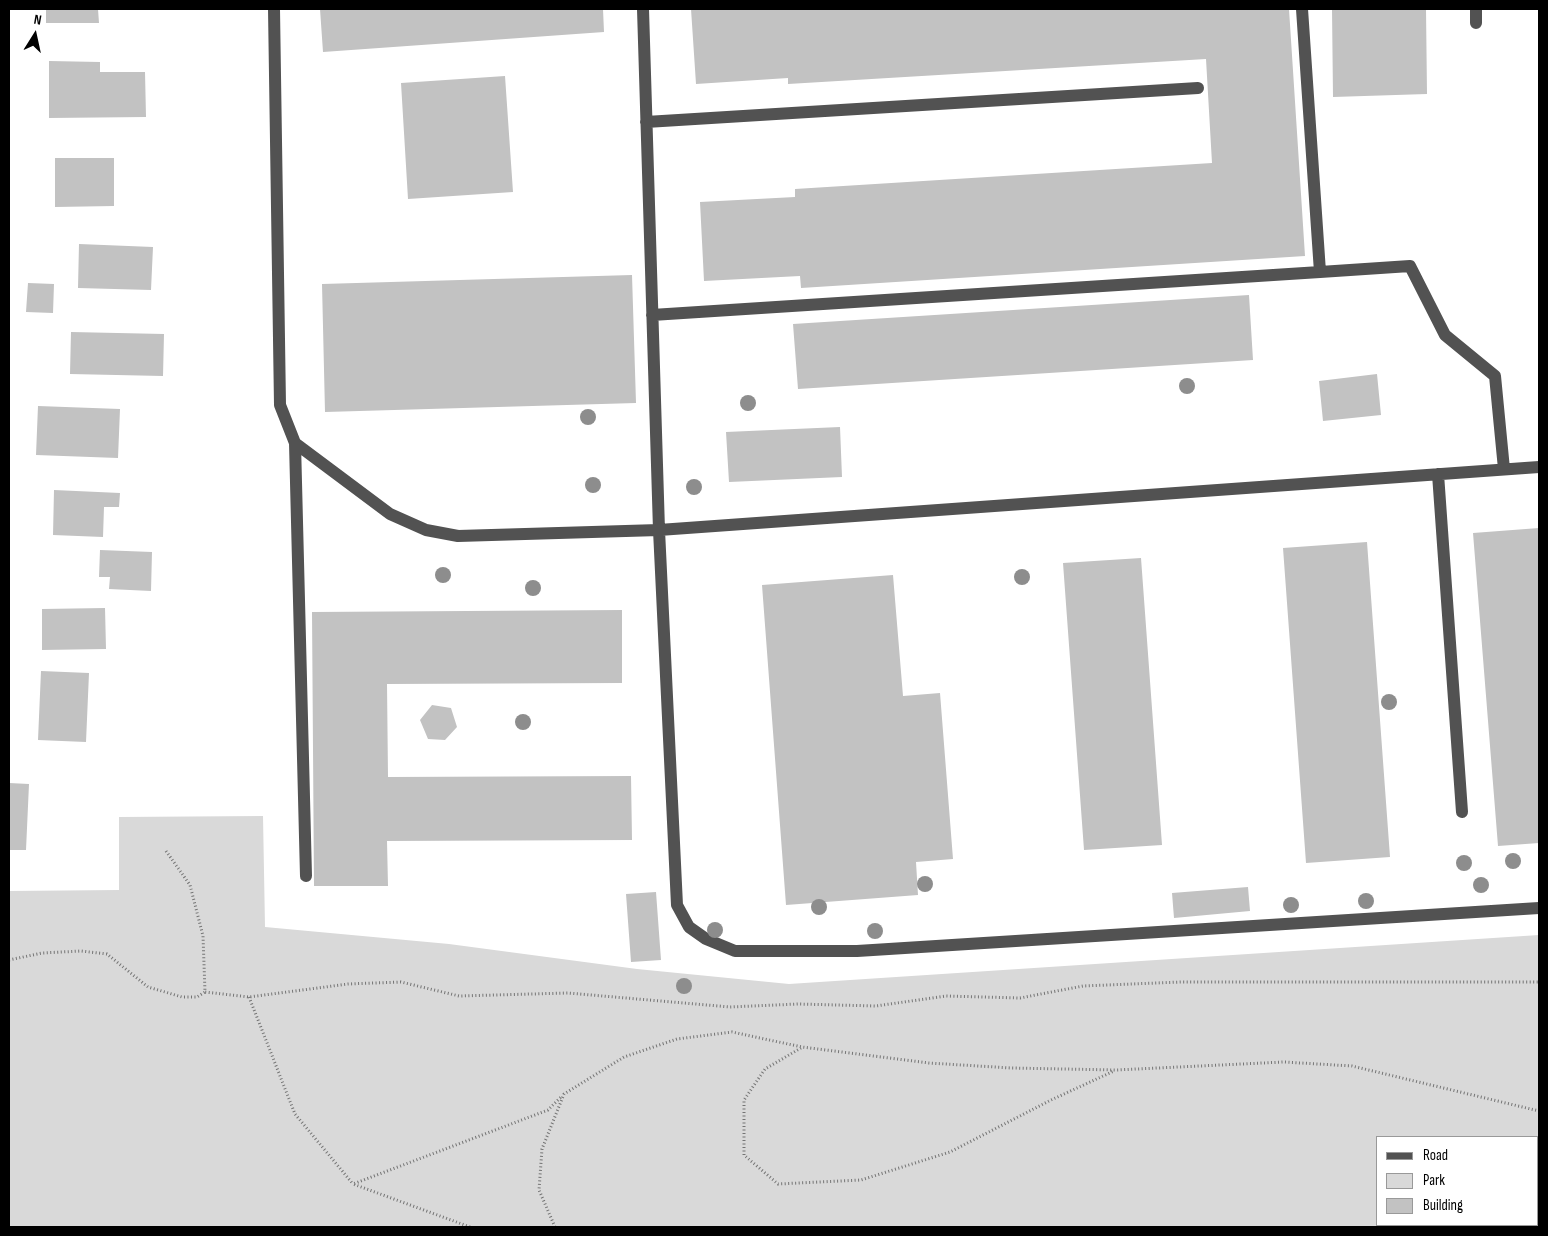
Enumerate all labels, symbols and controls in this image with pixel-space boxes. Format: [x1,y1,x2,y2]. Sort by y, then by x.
north arrow [10,10,60,60]
text: N [33,11,43,29]
legend [1376,1136,1538,1226]
text: Road [1423,1146,1448,1165]
text: Park [1423,1171,1445,1190]
text: Building [1423,1196,1463,1215]

